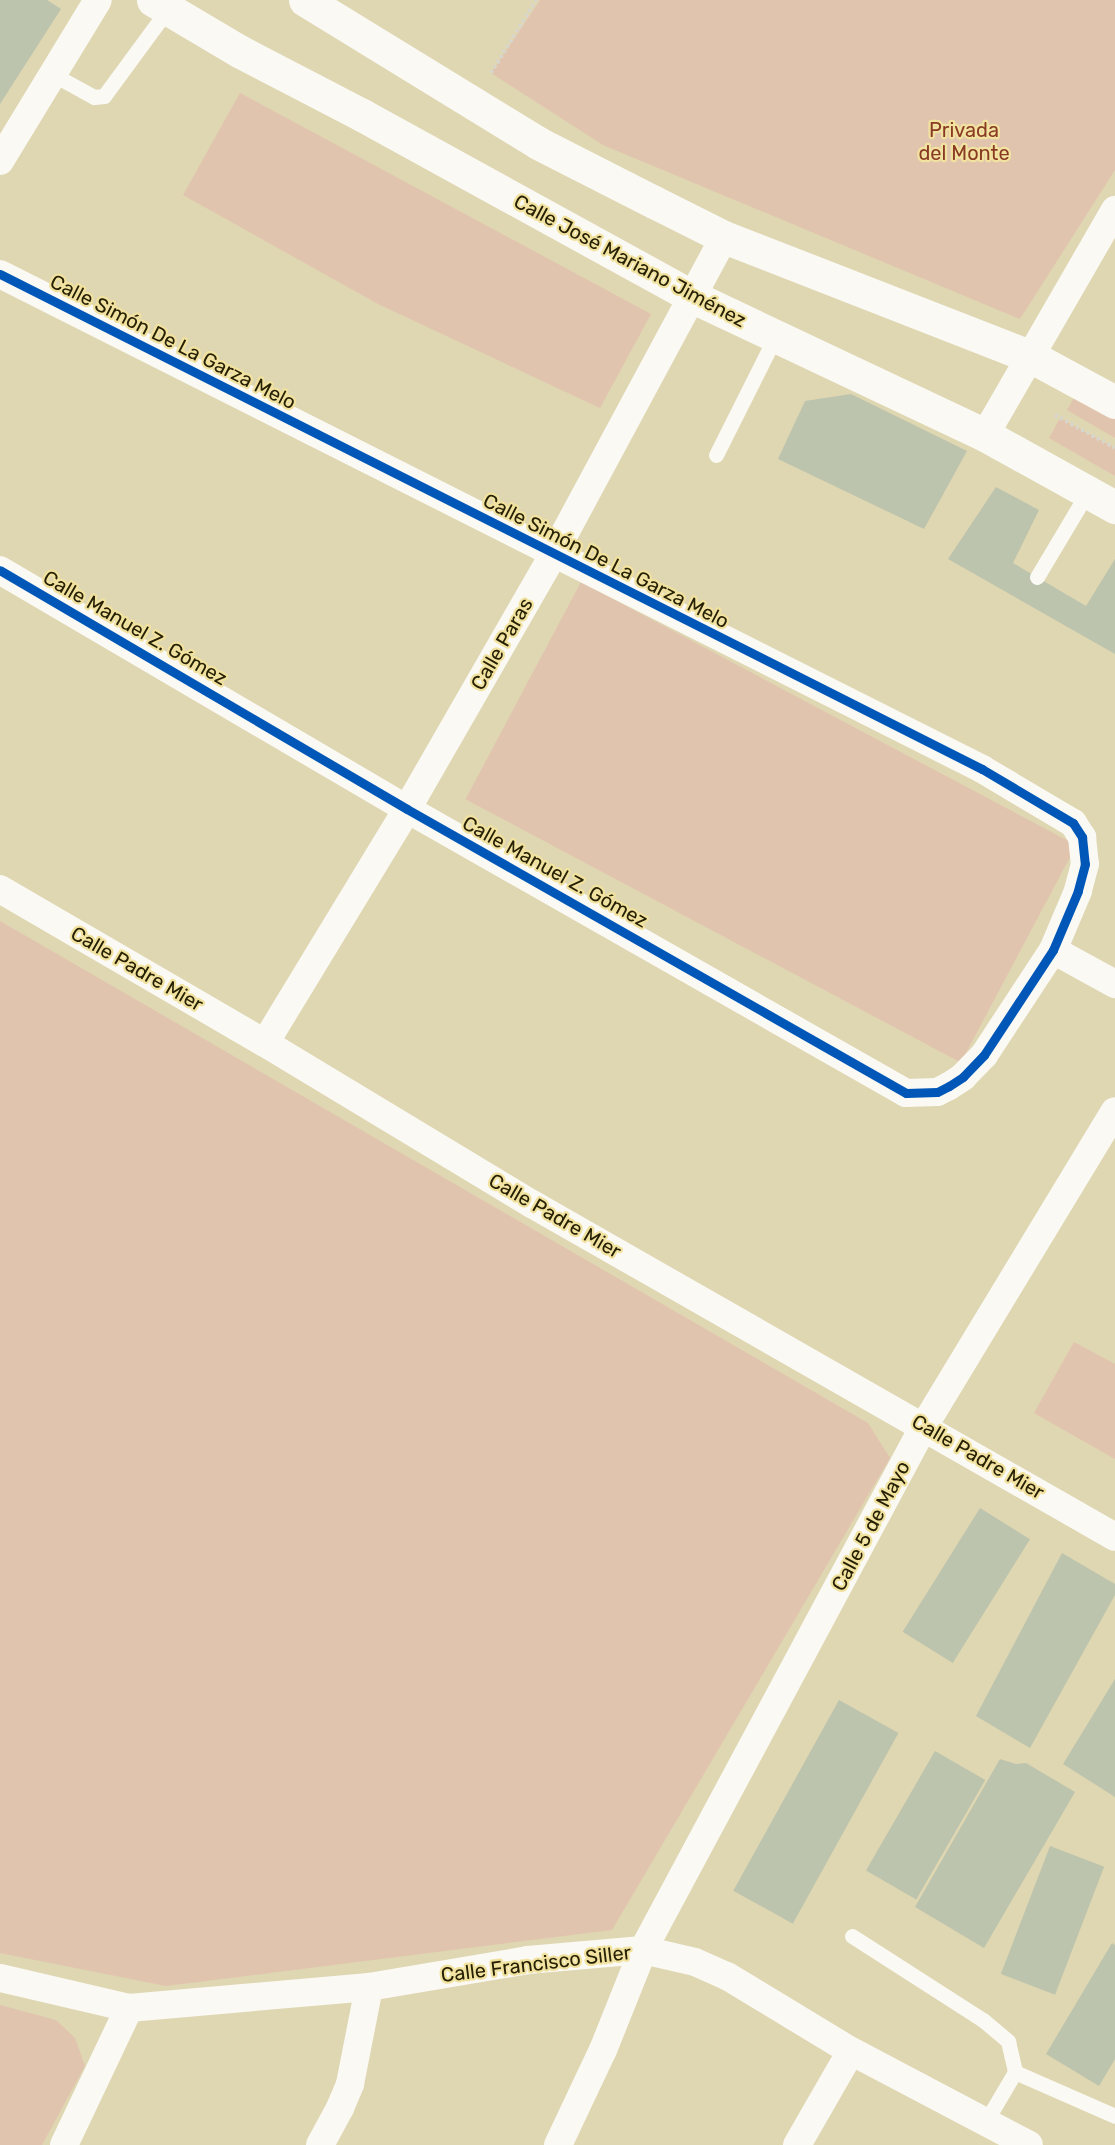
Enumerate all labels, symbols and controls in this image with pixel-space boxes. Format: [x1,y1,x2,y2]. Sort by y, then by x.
park label: Privada del Monte [918,119,1010,166]
street label: Calle José Mariano Jiménez [510,189,750,333]
street label: Calle Simón De La Garza Melo [46,269,300,415]
street label: Calle Simón De La Garza Melo [479,488,733,634]
street label: Calle Manuel Z. Gómez [39,566,231,690]
street label: Calle Paras [466,594,538,694]
street label: Calle Manuel Z. Gómez [458,811,652,933]
street label: Calle Padre Mier [67,921,207,1017]
street label: Calle Padre Mier [485,1168,625,1264]
street label: Calle Padre Mier [908,1409,1048,1505]
street label: Calle 5 de Mayo [827,1457,915,1595]
street label: Calle Francisco Siller [440,1940,632,1988]

